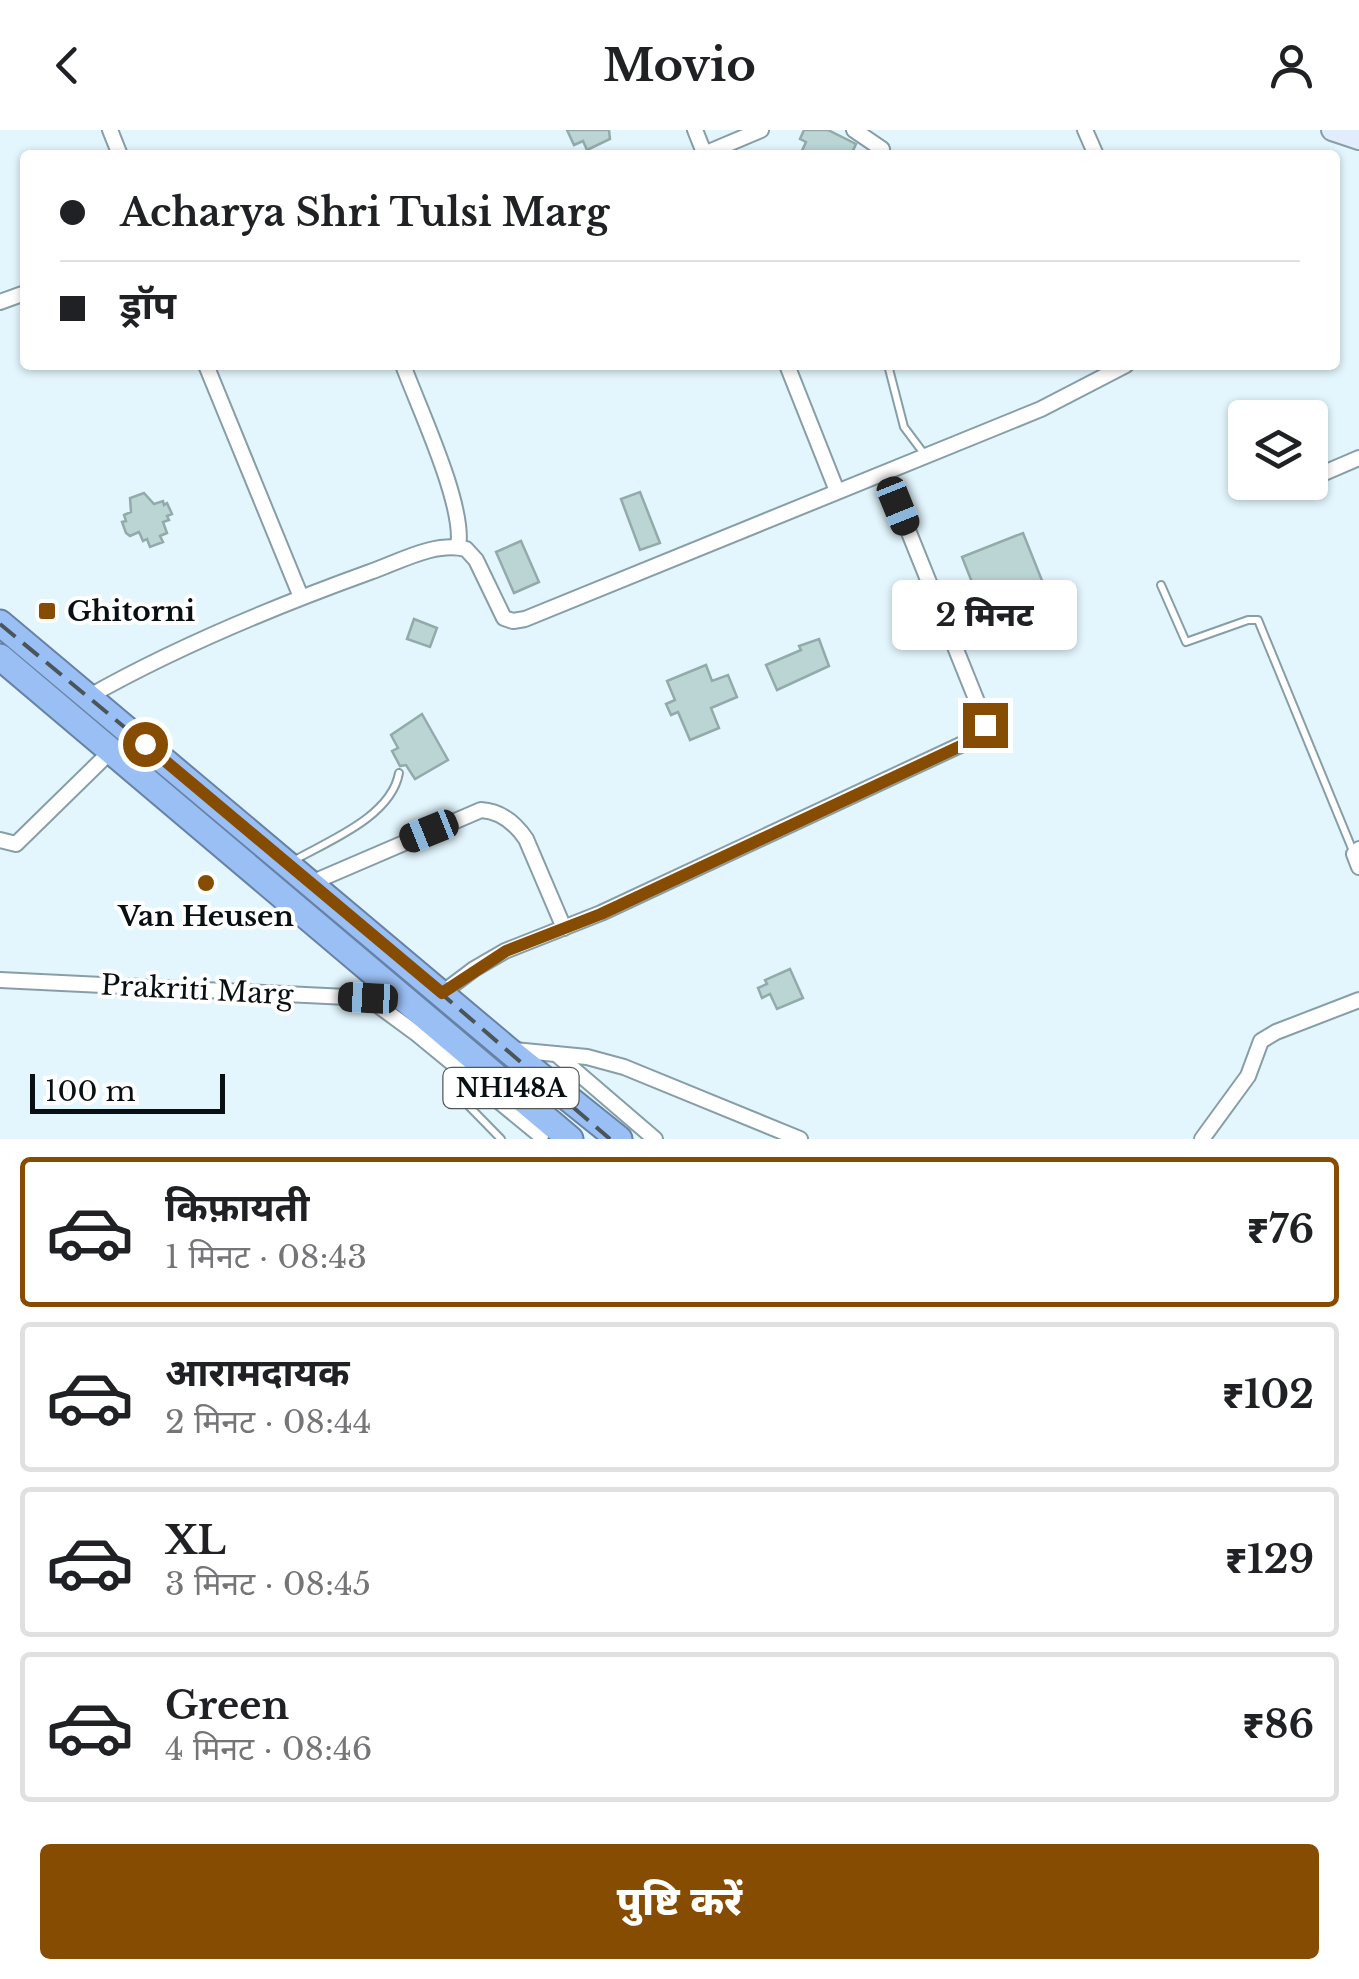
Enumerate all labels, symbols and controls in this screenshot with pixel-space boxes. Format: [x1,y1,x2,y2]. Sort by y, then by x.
text: Movio [603,37,756,93]
icon: back [40,38,95,93]
icon: person [1264,38,1319,93]
text: Acharya Shri Tulsi Marg [120,189,609,236]
text: ड्रॉप [120,282,176,329]
map controls [1228,400,1328,500]
button: layers [1228,400,1328,500]
car [873,473,923,539]
callout: 2 मिनट [892,580,1078,650]
place label: Ghitorni [67,594,195,629]
text: 2 मिनट [935,595,1034,635]
marker: Ghitorni [36,600,58,622]
route end [963,703,1008,748]
route start [123,722,168,767]
car [396,806,462,856]
marker: Van Heusen [195,872,217,894]
place label: Van Heusen [117,899,294,934]
street label: Prakriti Marg [100,967,295,1013]
car [337,981,399,1015]
road number: NH148A [444,1068,578,1108]
scale bar [30,1069,225,1114]
text: 100 m [45,1074,136,1109]
text: किफ़ायती [165,1184,309,1231]
icon: car [45,1187,135,1277]
text: ₹76 [1247,1206,1314,1253]
text: 1 मिनट · 08:43 [165,1237,367,1277]
text: आरामदायक [165,1349,349,1396]
icon: car [45,1352,135,1442]
text: ₹102 [1222,1371,1314,1418]
text: 2 मिनट · 08:44 [165,1402,372,1442]
icon: car [45,1517,135,1607]
text: XL [165,1517,226,1564]
text: ₹129 [1225,1536,1314,1583]
text: 3 मिनट · 08:45 [165,1564,371,1604]
icon: car [45,1682,135,1772]
text: Green [165,1682,289,1729]
text: ₹86 [1242,1701,1314,1748]
text: 4 मिनट · 08:46 [165,1729,372,1769]
button: पुष्टि करें [40,1844,1319,1959]

